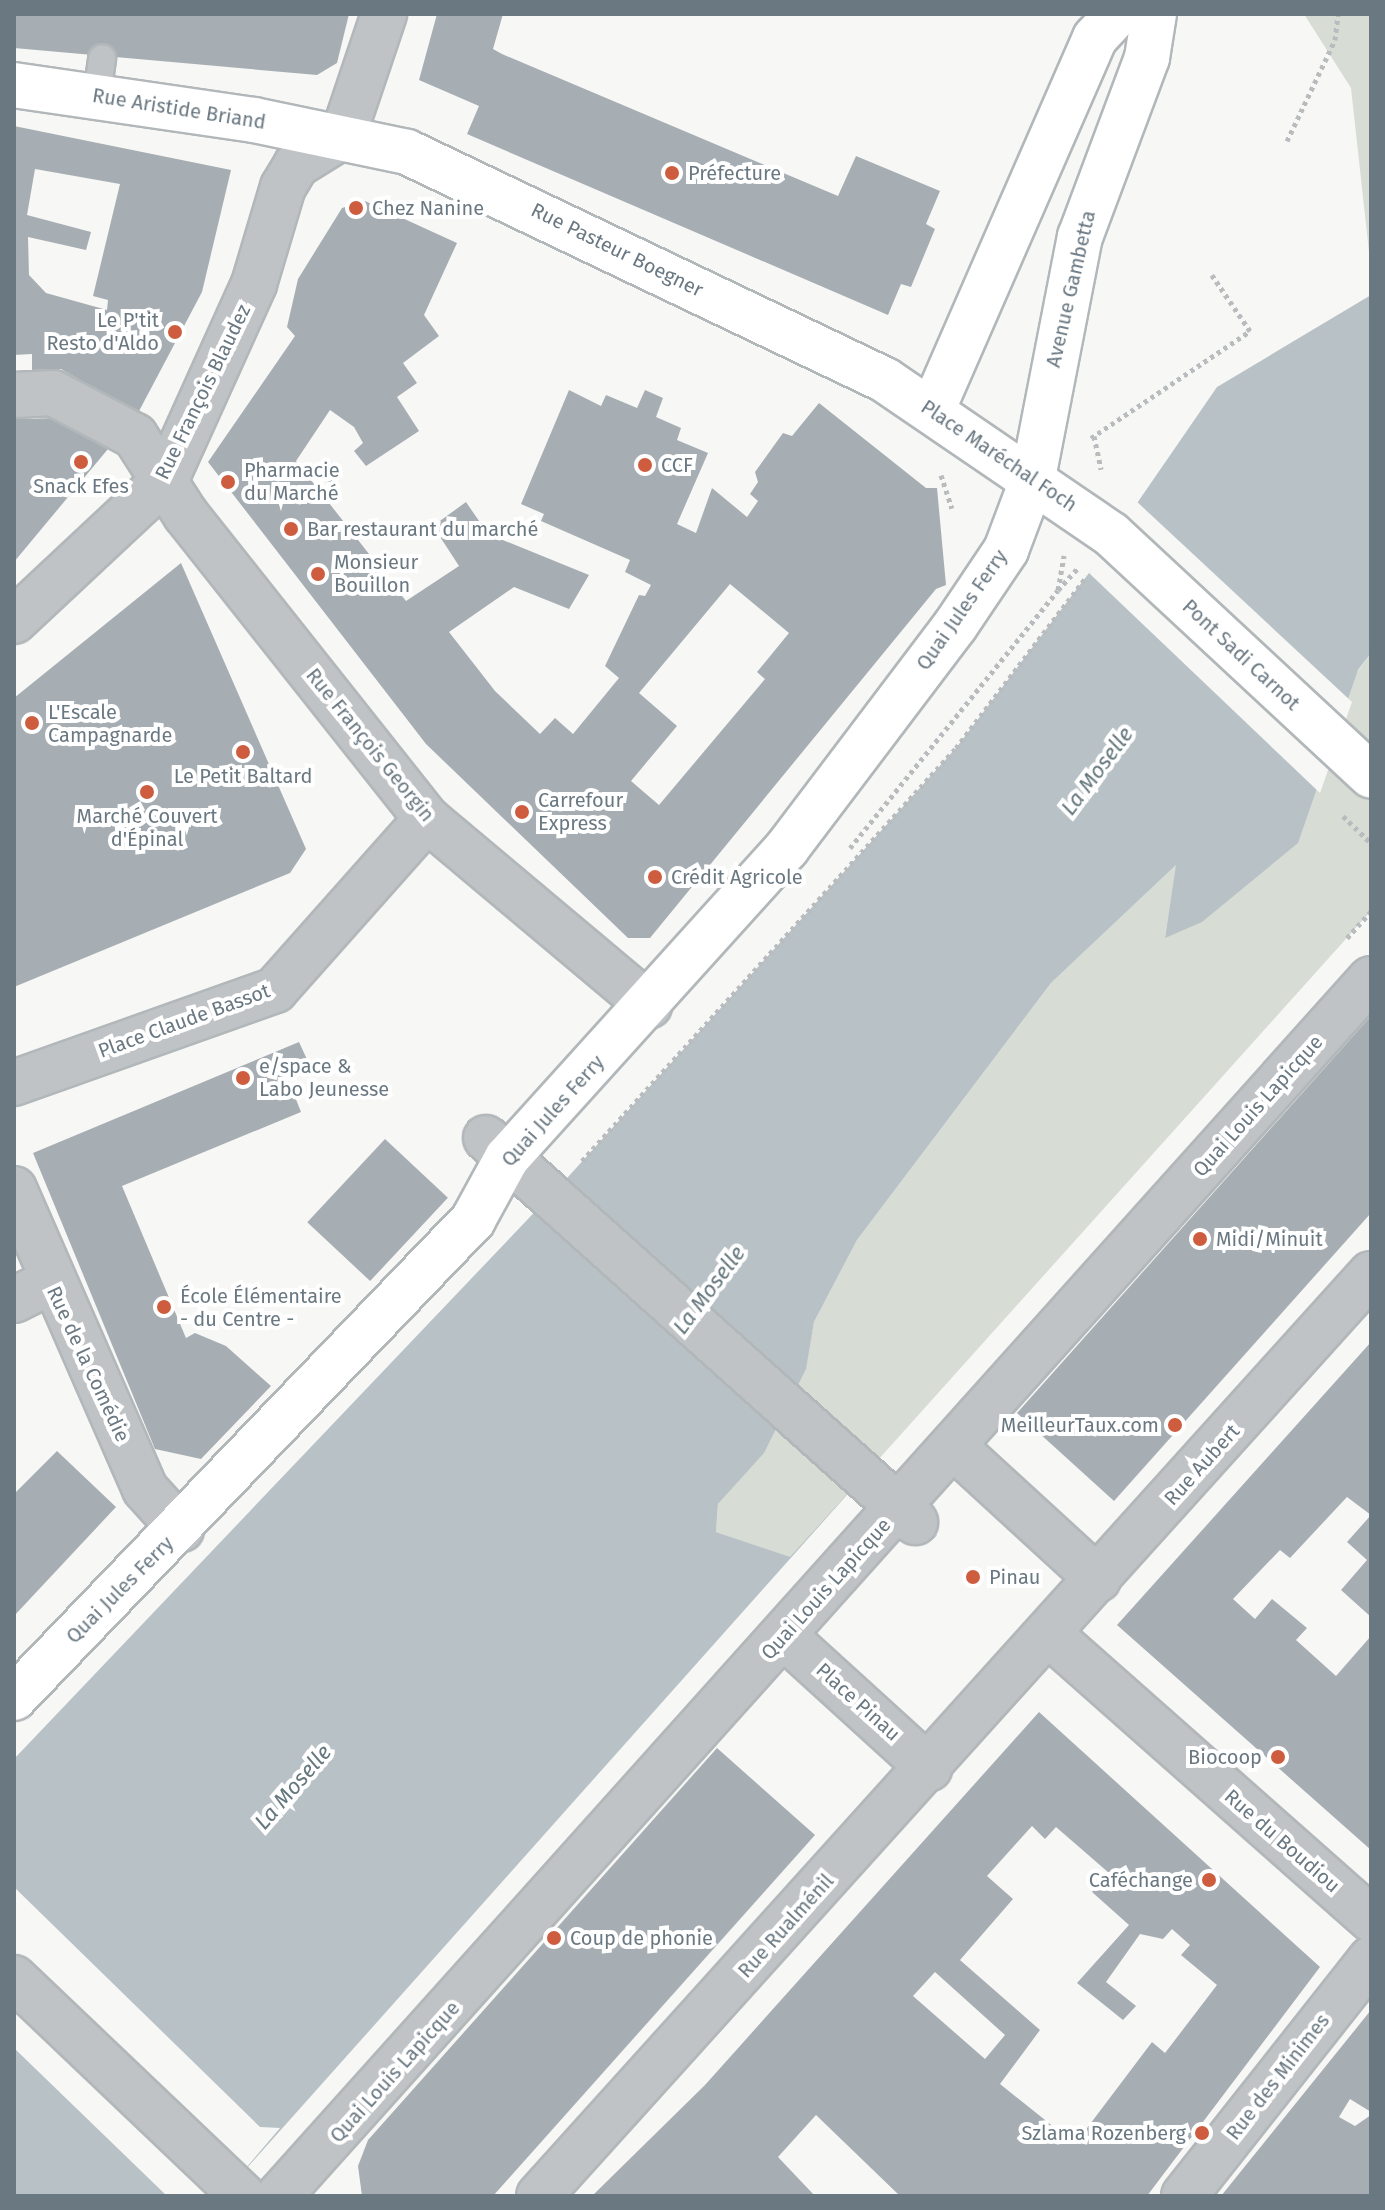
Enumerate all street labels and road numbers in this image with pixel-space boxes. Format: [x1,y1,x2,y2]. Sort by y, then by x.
street label: Rue Aristide Briand [91,83,267,135]
street label: Rue Pasteur Boegner [527,198,707,302]
street label: Avenue Gambetta [1041,208,1101,370]
street label: Rue François Blaudez [150,301,256,483]
street label: Place Maréchal Foch [916,395,1082,517]
street label: Quai Jules Ferry [912,545,1012,675]
street label: Pont Sadi Carnot [1177,594,1305,716]
street label: Rue François Georgin [301,664,439,826]
street label: Place Claude Bassot [95,979,273,1063]
street label: Quai Louis Lapicque [1188,1030,1328,1182]
street label: Quai Jules Ferry [497,1050,609,1172]
street label: Rue de la Comédie [41,1282,135,1446]
street label: Rue Aubert [1159,1420,1245,1510]
street label: Quai Louis Lapicque [756,1513,896,1665]
street label: Quai Jules Ferry [61,1531,179,1649]
street label: Place Pinau [811,1658,905,1746]
street label: Rue du Boudiou [1219,1784,1345,1898]
street label: Rue Rualménil [733,1869,839,1983]
street label: Quai Louis Lapicque [325,1996,465,2148]
street label: Rue des Minimes [1221,2009,1335,2145]

